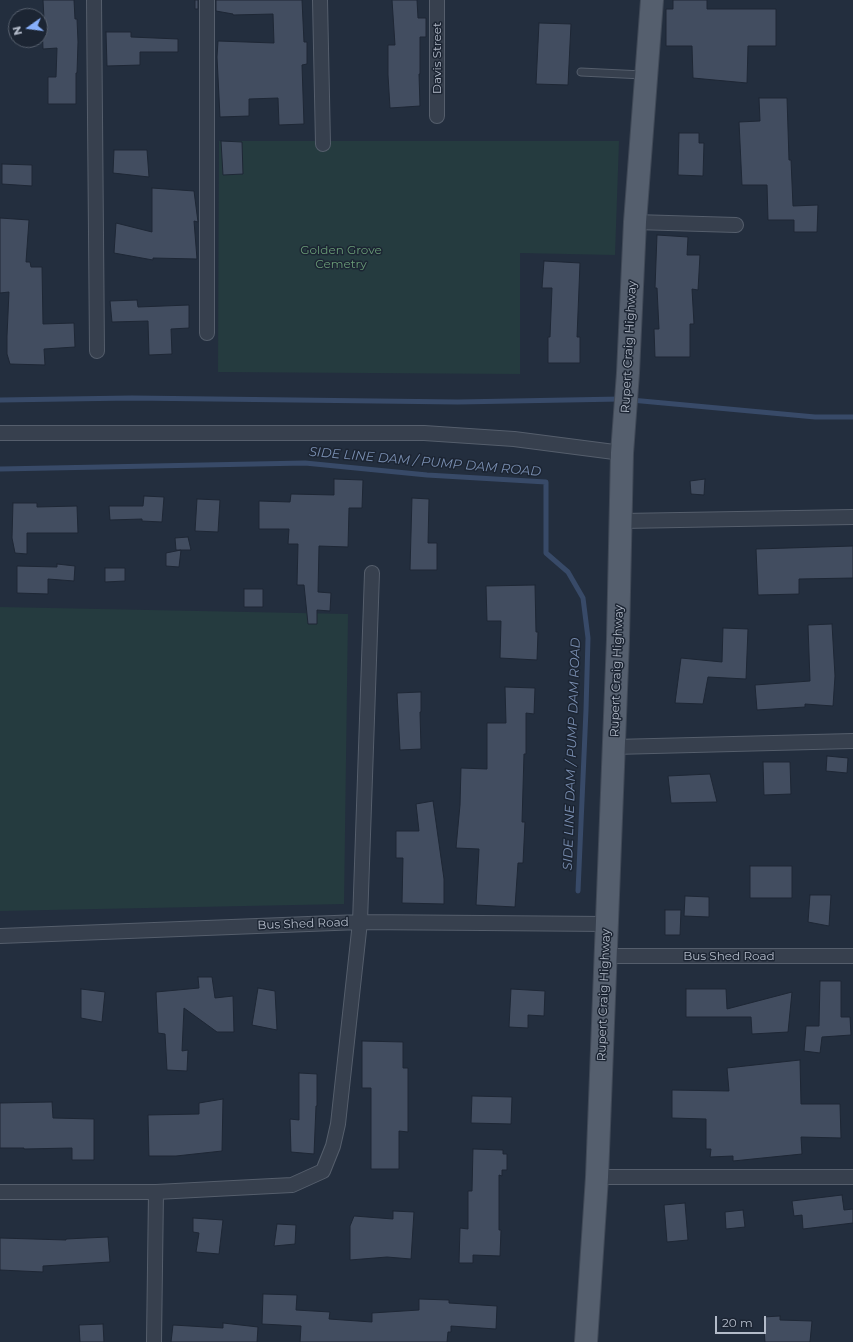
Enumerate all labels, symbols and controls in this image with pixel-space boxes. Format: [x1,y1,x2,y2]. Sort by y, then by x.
north arrow [8,8,48,48]
street label: Davis Street [430,22,444,94]
text: N [9,25,25,37]
park label: Golden Grove Cemetry [300,243,382,271]
street label: Rupert Craig Highway [618,280,640,414]
water label: SIDE LINE DAM / PUMP DAM ROAD [308,444,542,480]
street label: Rupert Craig Highway [607,605,627,737]
water label: SIDE LINE DAM / PUMP DAM ROAD [560,637,584,871]
street label: Bus Shed Road [257,915,349,933]
street label: Rupert Craig Highway [594,929,614,1061]
street label: Bus Shed Road [683,949,775,963]
scale bar [717,1308,768,1334]
text: 20 m [722,1315,753,1330]

